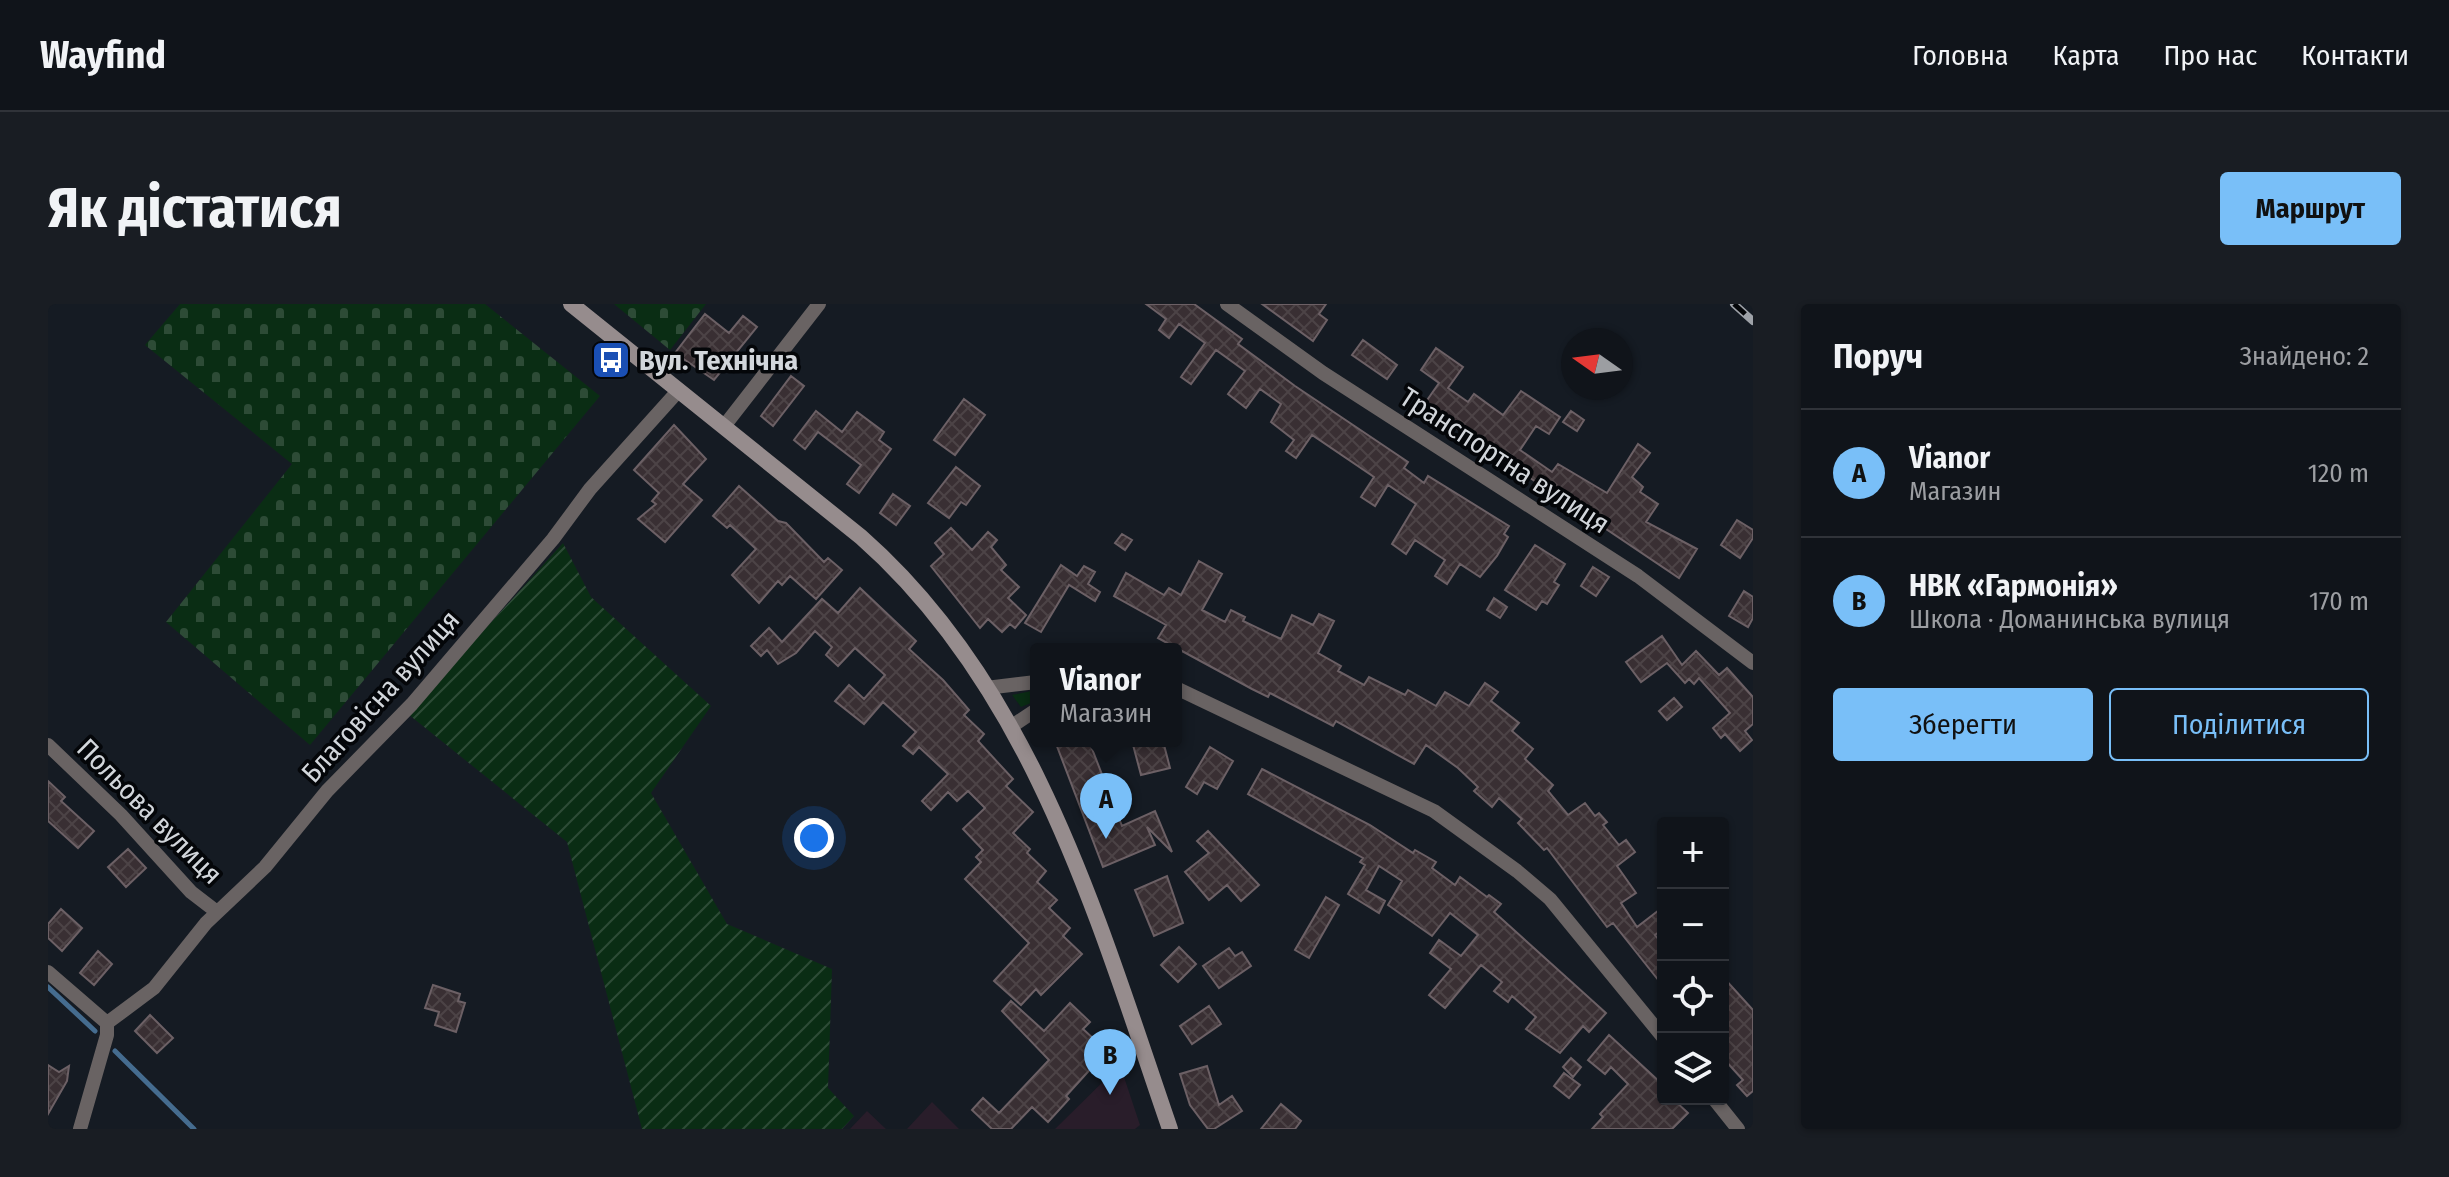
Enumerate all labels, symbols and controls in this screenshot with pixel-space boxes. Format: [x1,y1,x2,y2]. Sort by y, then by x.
text: Wayfind [40,32,166,78]
text: Головна [1912,39,2009,72]
text: Карта [2053,39,2119,72]
text: Про нас [2163,39,2257,72]
text: Контакти [2301,39,2409,72]
button: Маршрут [2220,172,2401,245]
text: Як дістатися [48,175,342,242]
north arrow [1561,328,1633,400]
text: Поруч [1833,336,1923,377]
bus stop icon: Вул. Технічна [590,339,632,381]
text: Знайдено: 2 [2240,341,2369,372]
place label: Вул. Технічна [639,344,798,377]
street label: Транспортна вулиця [1394,381,1615,540]
text: Vianor [1909,440,1990,476]
text: A [1852,458,1866,489]
text: 120 m [2308,458,2369,489]
text: Магазин [1909,476,2001,507]
text: НВК «Гармонія» [1909,568,2118,604]
text: B [1852,586,1866,617]
text: 170 m [2309,586,2369,617]
street label: Благовісна вулиця [295,604,466,789]
text: Школа · Доманинська вулиця [1909,604,2230,635]
popup [1030,643,1182,747]
text: Vianor [1060,662,1141,698]
button: Зберегти [1833,688,2093,761]
button: Поділитися [2109,688,2369,761]
text: Магазин [1060,698,1152,729]
street label: Польова вулиця [70,732,229,891]
pin: A [1080,773,1132,839]
map controls [1657,817,1729,1105]
button: + [1657,817,1729,889]
your location [794,818,834,858]
button: − [1657,889,1729,961]
button: locate [1657,961,1729,1033]
pin: B [1084,1029,1136,1095]
button: layers [1657,1033,1729,1105]

